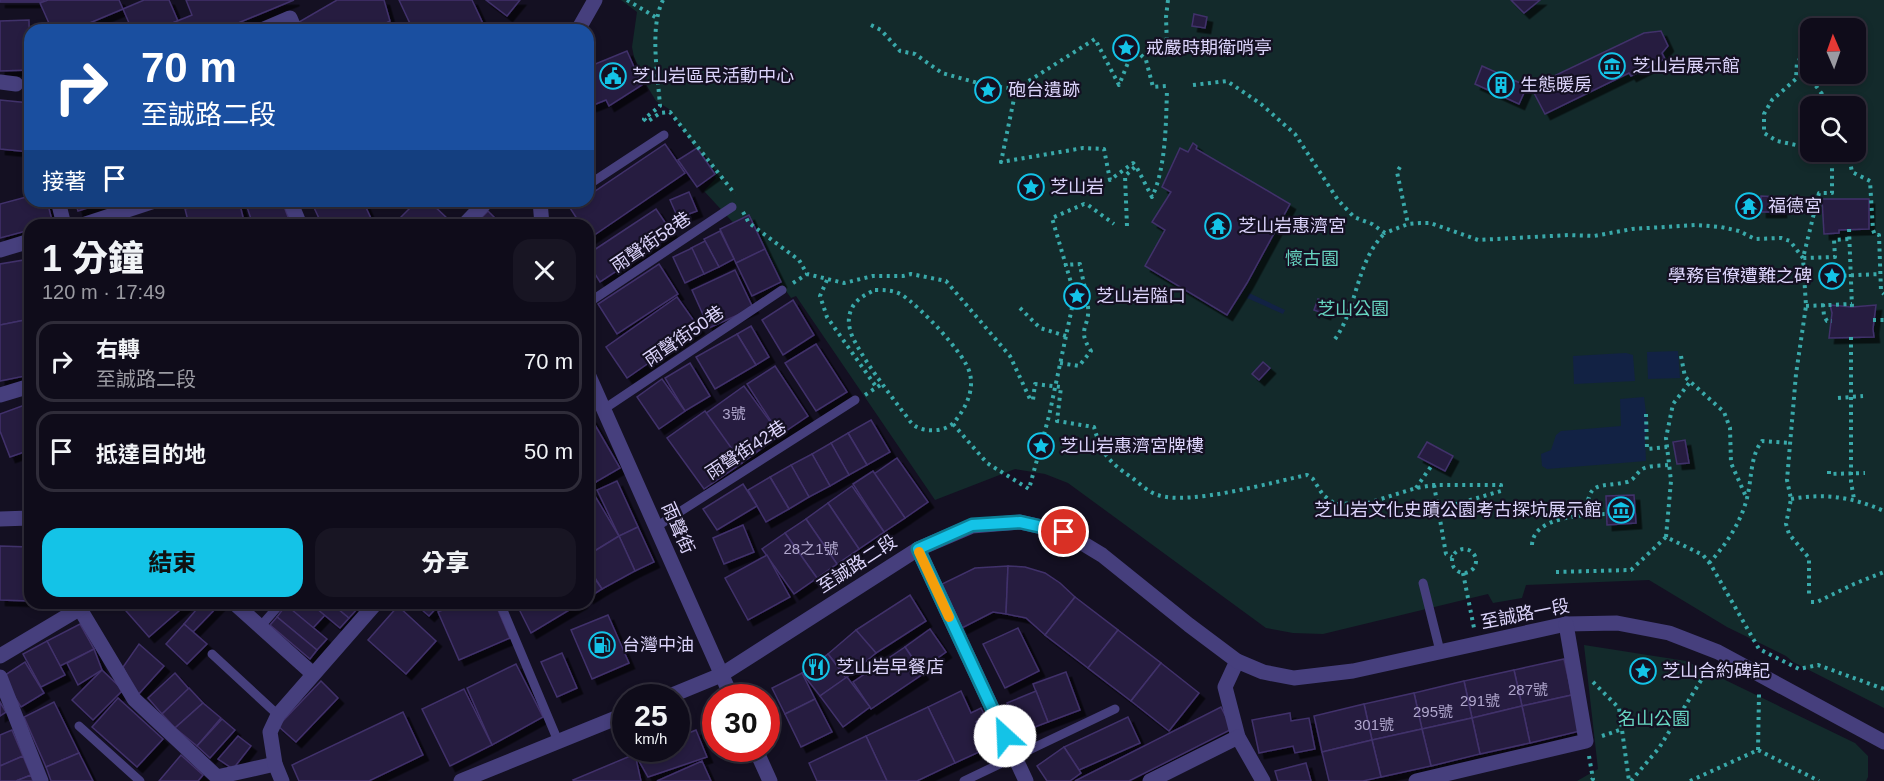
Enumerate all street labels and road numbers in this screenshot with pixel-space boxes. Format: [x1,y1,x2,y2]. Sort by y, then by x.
street label: 雨聲街58巷 [607,208,695,276]
street label: 雨聲街50巷 [640,302,728,370]
street label: 雨聲街42巷 [702,417,790,483]
street label: 雨聲街 [658,499,698,557]
street label: 至誠路二段 [814,531,900,597]
street label: 至誠路一段 [1479,596,1571,632]

